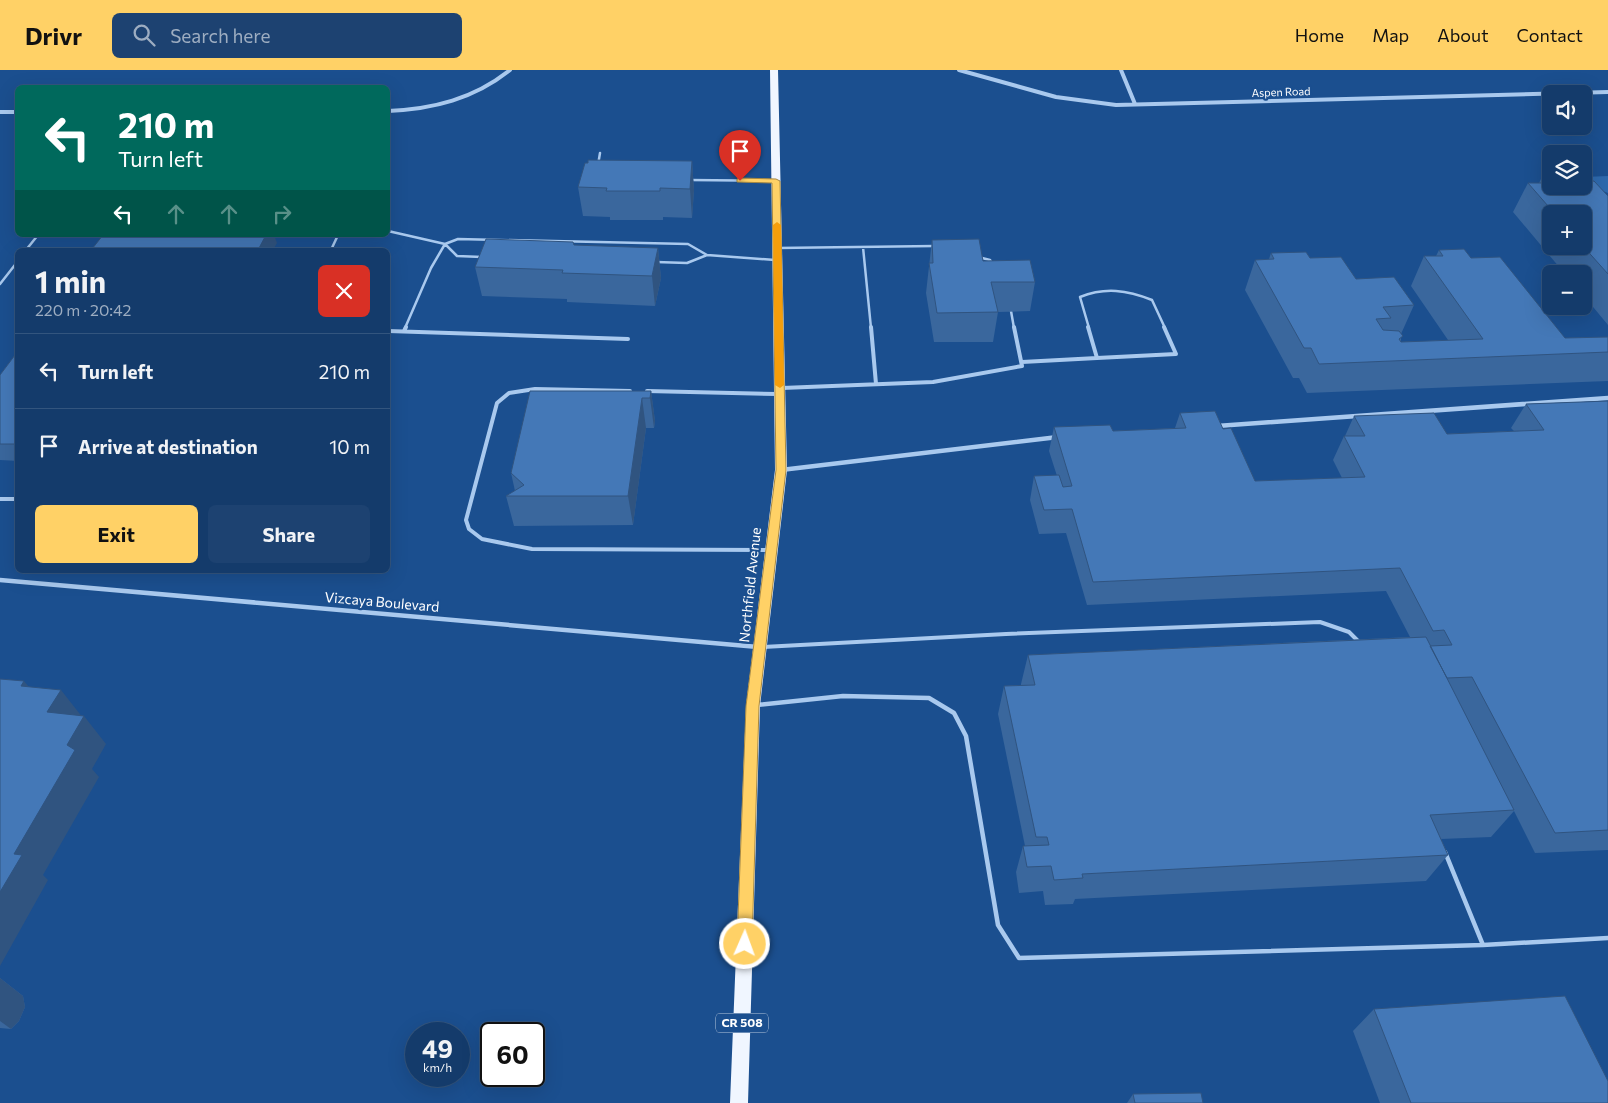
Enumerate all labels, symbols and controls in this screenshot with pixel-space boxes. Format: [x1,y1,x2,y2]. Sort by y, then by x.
search box [112,13,462,58]
text: Drivr [25,21,82,50]
icon: search [130,21,158,49]
text: Search here [170,24,271,47]
text: Home [1295,24,1344,46]
text: Map [1372,24,1409,46]
text: About [1437,24,1489,46]
text: Contact [1517,24,1583,46]
street label: Aspen Road [1251,84,1311,99]
map controls [1542,85,1592,315]
button: sound [1542,85,1592,135]
text: 210 m [118,102,214,145]
icon: left [35,105,100,170]
pin [719,130,761,181]
icon: arrive [726,137,754,165]
text: Turn left [118,145,203,172]
button: layers [1542,145,1592,195]
icon: left [109,200,137,228]
icon: ahead [162,200,190,228]
icon: ahead [215,200,243,228]
icon: right [268,200,296,228]
button: + [1542,205,1592,255]
text: 1 min [35,262,106,299]
button: close [318,265,370,317]
button: − [1542,265,1592,315]
text: 220 m · 20:42 [35,300,131,319]
icon: left [35,357,63,385]
text: Turn left [78,360,153,383]
text: 210 m [319,360,370,383]
icon: arrive [35,432,63,460]
text: Arrive at destination [78,435,258,458]
text: 10 m [329,435,370,458]
button: Exit [35,505,198,563]
button: Share [208,505,370,563]
street label: Northfield Avenue [735,526,764,643]
street label: Vizcaya Boulevard [324,588,440,615]
position arrow [718,917,770,969]
road number: CR 508 [716,1014,768,1032]
speed limit sign: 60 [480,1022,545,1087]
text: 49 [422,1033,453,1063]
text: km/h [423,1060,452,1074]

